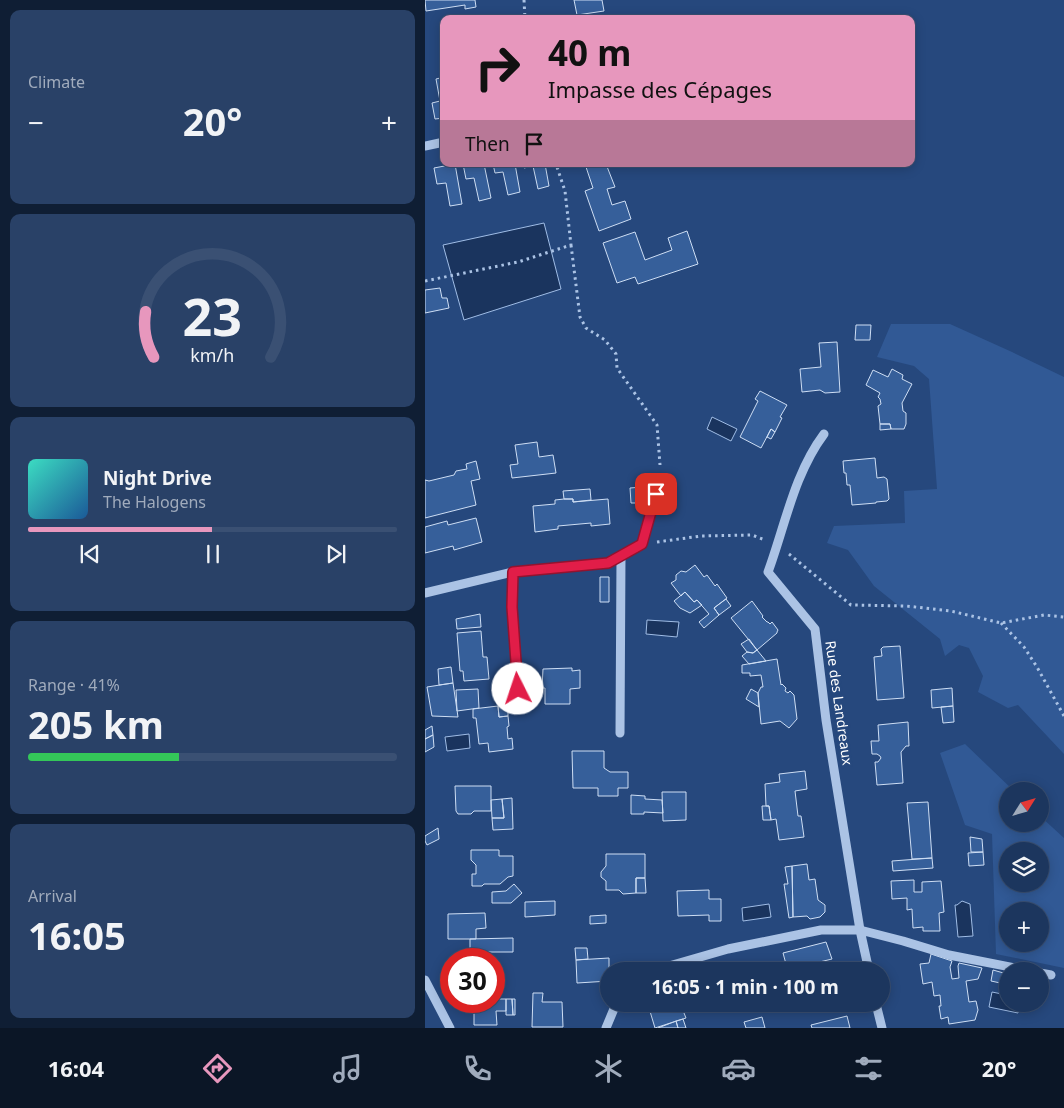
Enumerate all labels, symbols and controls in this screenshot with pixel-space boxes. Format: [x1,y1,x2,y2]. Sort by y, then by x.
text: 40 m [548,29,631,76]
icon: right [465,35,530,100]
text: Climate [28,71,85,93]
text: Impasse des Cépages [548,74,772,104]
text: 20° [183,95,242,147]
text: − [28,103,44,141]
text: + [381,103,397,141]
icon: arrive [520,130,548,158]
text: Then [465,131,510,157]
text: 23 [183,280,242,351]
text: km/h [191,343,234,367]
text: Night Drive [103,465,212,491]
pin [635,473,677,515]
icon: arrive [642,480,670,508]
text: The Halogens [103,491,206,513]
icon: previous [76,540,104,568]
icon: pause [199,540,227,568]
icon: next [322,540,350,568]
street label: Rue des Landreaux [821,639,858,767]
position arrow [491,662,543,714]
text: Range · 41% [28,674,120,696]
text: 205 km [28,698,164,750]
north arrow [999,782,1049,832]
map controls [999,782,1049,1012]
button: layers [999,842,1049,892]
text: Arrival [28,885,77,907]
button: + [999,902,1049,952]
text: 16:05 [28,909,126,961]
speed limit sign: 30 [440,948,505,1013]
button: − [999,962,1049,1012]
text: 16:05 · 1 min · 100 m [651,974,839,1000]
icon: directions [200,1051,235,1086]
icon: music [330,1051,365,1086]
icon: phone [460,1051,495,1086]
icon: climate [591,1051,626,1086]
icon: car [721,1051,756,1086]
icon: filters [851,1051,886,1086]
text: 16:04 [48,1053,104,1083]
text: 20° [982,1053,1016,1083]

